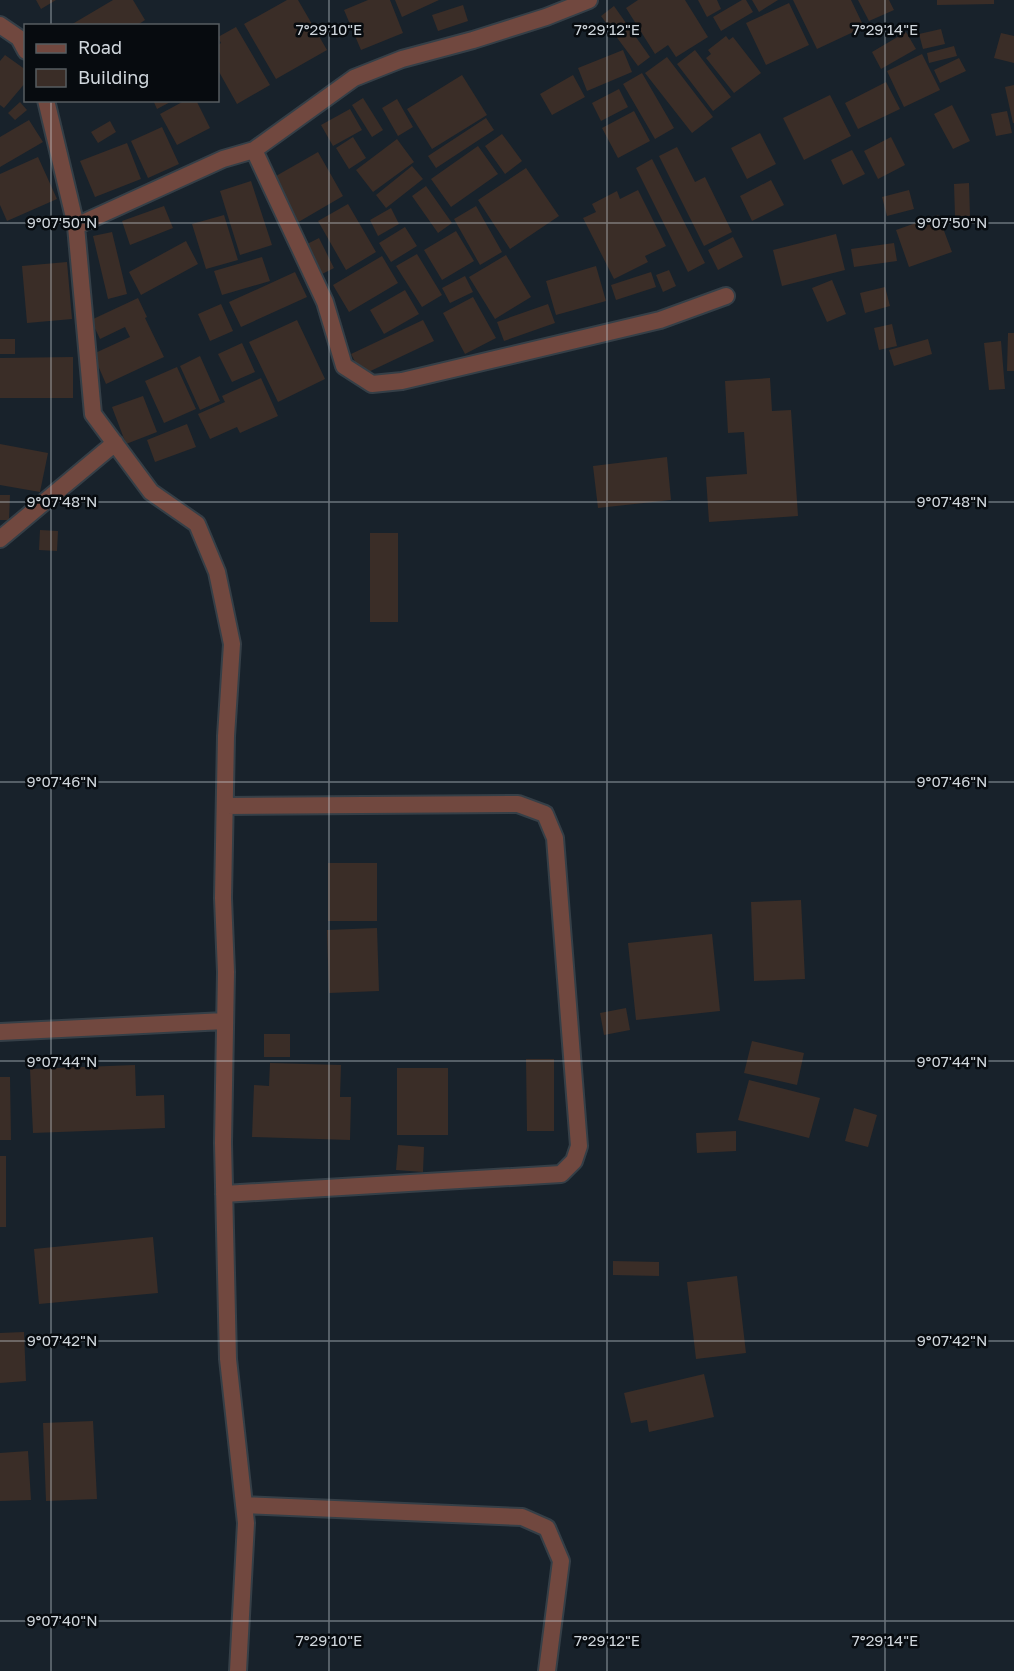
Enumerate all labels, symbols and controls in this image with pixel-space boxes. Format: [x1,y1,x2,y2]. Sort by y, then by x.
text: 7°29'10"E [296,20,362,38]
text: 7°29'12"E [574,20,640,38]
text: 7°29'14"E [852,20,918,38]
legend [24,24,219,102]
text: Road [78,36,122,58]
text: Building [78,66,149,88]
text: 9°07'50"N [27,213,97,231]
text: 9°07'50"N [917,213,987,231]
text: 9°07'48"N [26,492,98,510]
text: 9°07'48"N [916,492,988,510]
text: 9°07'46"N [27,772,97,790]
text: 9°07'46"N [917,772,987,790]
text: 9°07'44"N [26,1052,98,1070]
text: 9°07'44"N [916,1052,988,1070]
text: 9°07'42"N [27,1331,97,1349]
text: 9°07'42"N [917,1331,987,1349]
text: 9°07'40"N [26,1611,98,1629]
text: 7°29'10"E [296,1631,362,1649]
text: 7°29'12"E [574,1631,640,1649]
text: 7°29'14"E [852,1631,918,1649]

